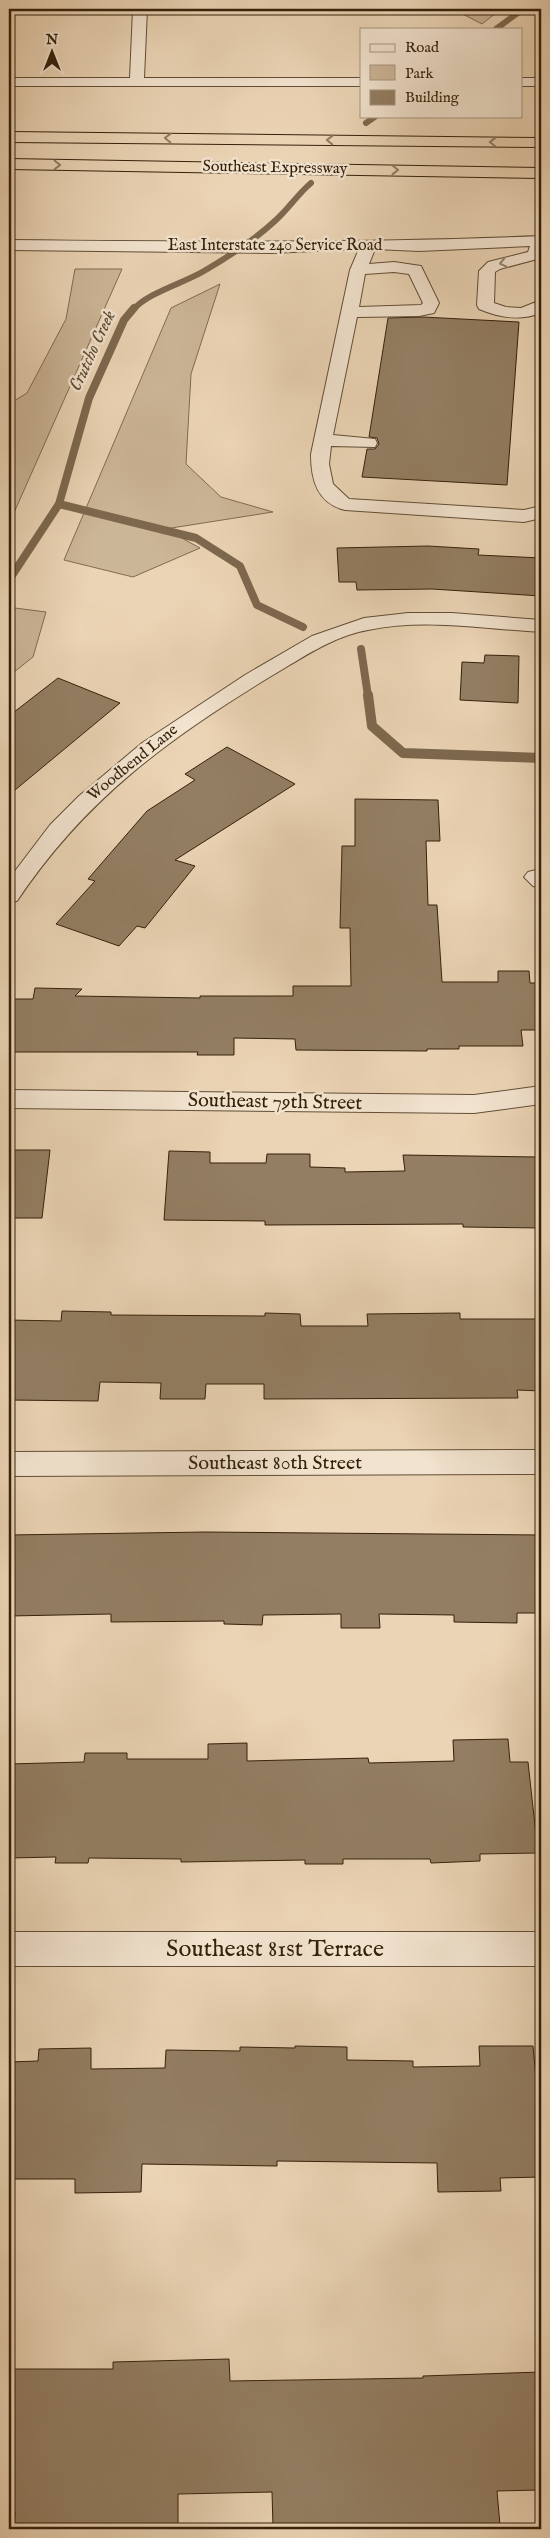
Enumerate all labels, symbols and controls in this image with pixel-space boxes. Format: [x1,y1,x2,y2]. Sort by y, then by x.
north arrow [28,28,78,78]
legend [360,28,522,118]
text: N [45,31,58,49]
text: Road [405,38,440,57]
text: Park [405,64,435,83]
text: Building [405,88,460,107]
one-way arrow [163,133,171,143]
one-way arrow [326,135,334,145]
one-way arrow [488,137,496,148]
street label: Southeast Expressway [202,157,348,179]
one-way arrow [54,160,62,170]
one-way arrow [392,165,399,175]
street label: East Interstate 240 Service Road [168,236,383,256]
one-way arrow [498,257,507,268]
water label: Crutcho Creek [64,307,122,395]
street label: Woodbend Lane [84,720,182,806]
street label: Southeast 79th Street [188,1088,363,1116]
street label: Southeast 80th Street [188,1451,362,1476]
street label: Southeast 81st Terrace [166,1934,384,1965]

